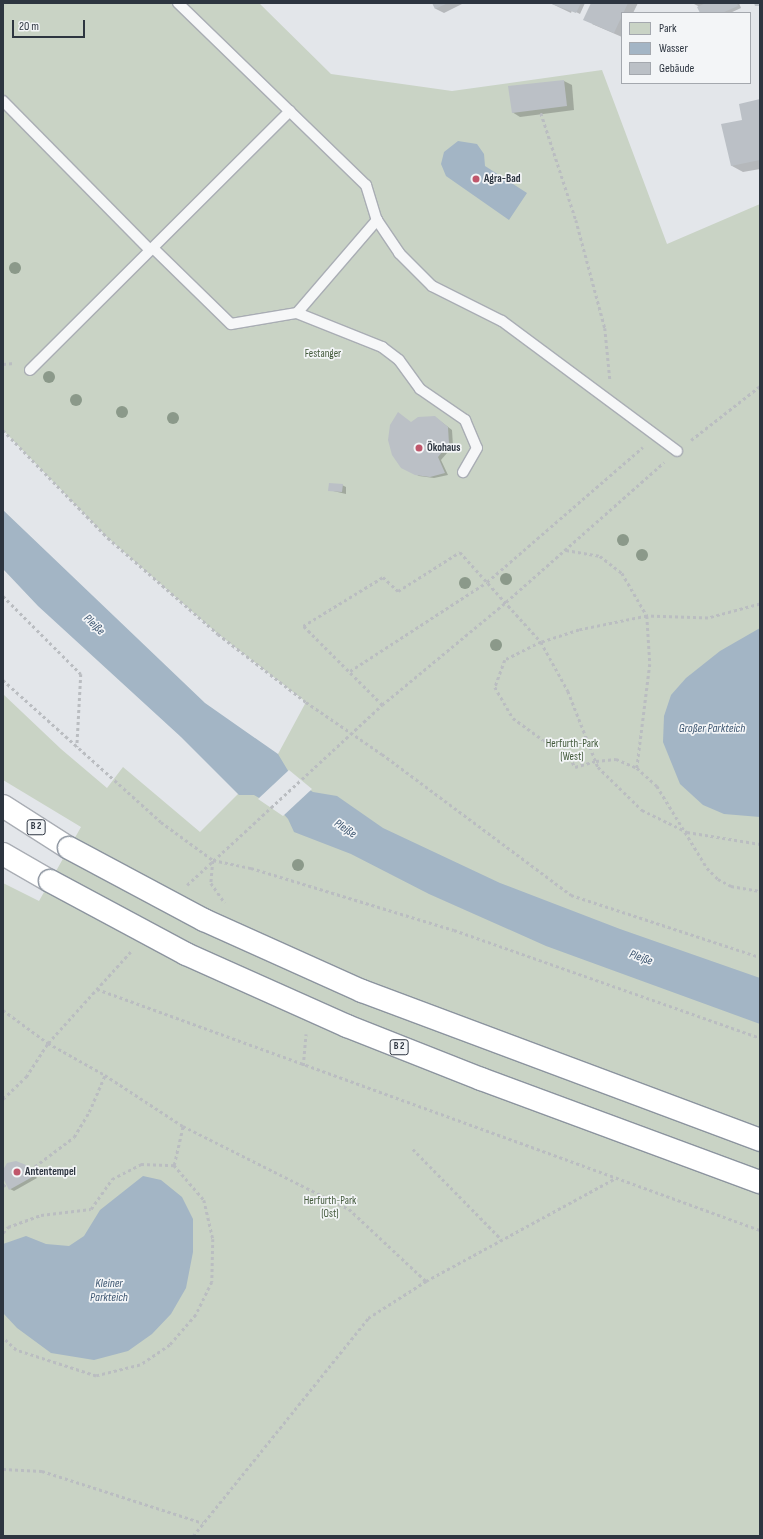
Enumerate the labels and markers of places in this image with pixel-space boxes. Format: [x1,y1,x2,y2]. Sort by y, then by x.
place label: Agra-Bad [484,172,521,186]
marker: Agra-Bad [471,174,481,184]
place label: Ökohaus [427,441,460,455]
marker: Ökohaus [414,443,424,453]
place label: Antentempel [25,1165,76,1179]
marker: Antentempel [12,1167,22,1177]

